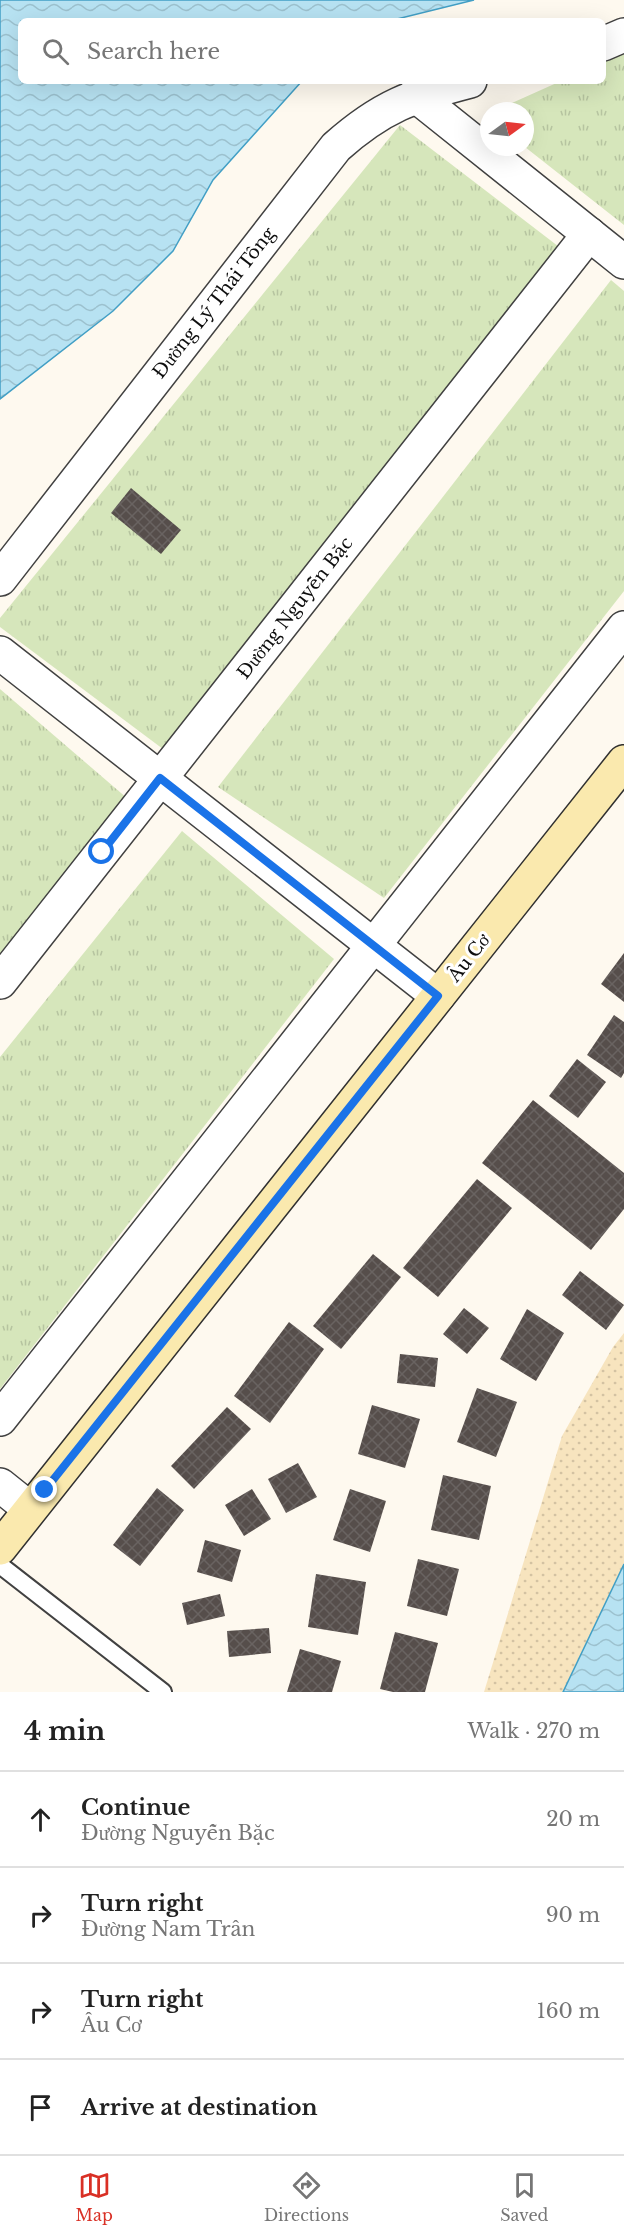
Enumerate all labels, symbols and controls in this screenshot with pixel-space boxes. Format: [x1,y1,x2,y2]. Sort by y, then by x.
search box [18,18,606,84]
icon: search [39,35,72,68]
text: Search here [87,38,220,65]
north arrow [480,102,534,156]
street label: Đường Lý Thái Tông [148,223,280,383]
street label: Đường Nguyễn Bặc [233,532,358,683]
route start [88,838,114,864]
street label: Âu Cơ [442,929,495,987]
route end [31,1476,57,1502]
text: 4 min [24,1715,105,1747]
text: Walk · 270 m [468,1719,600,1743]
text: Continue [81,1794,190,1821]
icon: ahead [24,1803,57,1836]
text: 20 m [546,1807,600,1831]
text: Đường Nguyễn Bặc [81,1821,275,1845]
text: Turn right [81,1890,203,1917]
icon: right [24,1899,57,1932]
text: 90 m [546,1903,600,1927]
text: Đường Nam Trân [81,1917,255,1941]
text: Turn right [81,1986,203,2013]
icon: right [24,1995,57,2028]
text: 160 m [537,1999,600,2023]
text: Âu Cơ [81,2013,142,2037]
icon: arrive [24,2091,57,2124]
text: Arrive at destination [81,2094,318,2121]
tab: Map [76,2169,113,2225]
tab: Directions [264,2169,349,2225]
tab: Saved [500,2169,548,2225]

